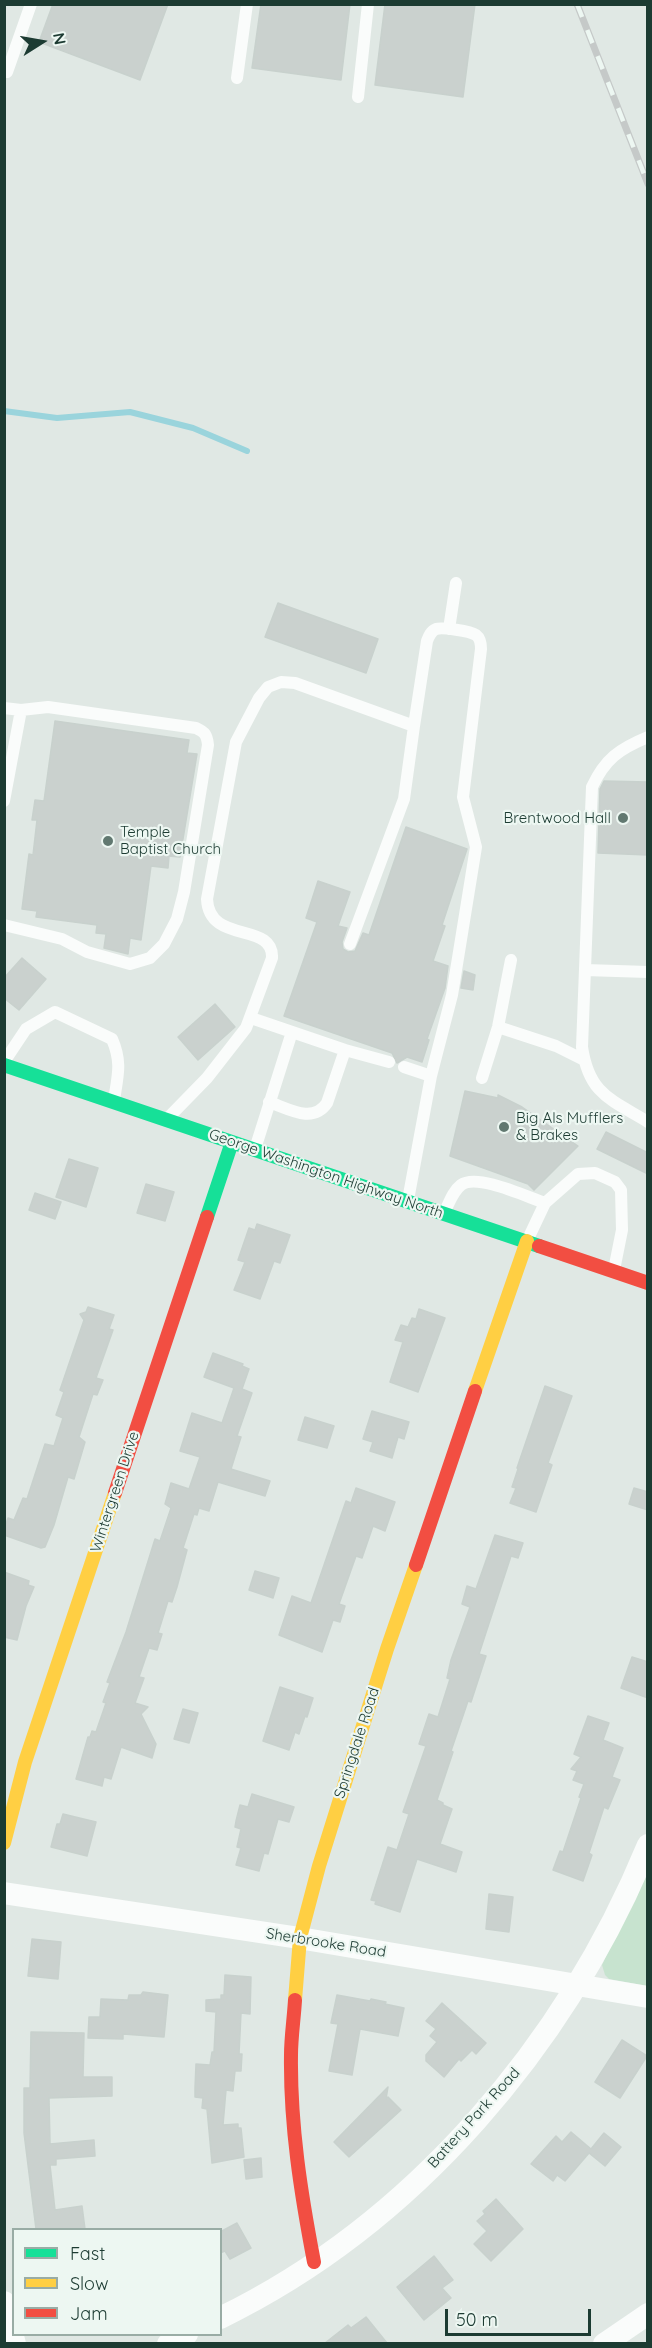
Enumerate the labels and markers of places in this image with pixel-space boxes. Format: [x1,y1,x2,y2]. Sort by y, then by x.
place label: Brentwood Hall [504,809,611,827]
marker: Brentwood Hall [616,811,630,825]
place label: Temple Baptist Church [120,823,221,858]
marker: Temple Baptist Church [101,834,115,848]
place label: Big Als Mufflers & Brakes [516,1109,623,1144]
marker: Big Als Mufflers & Brakes [497,1120,511,1134]

